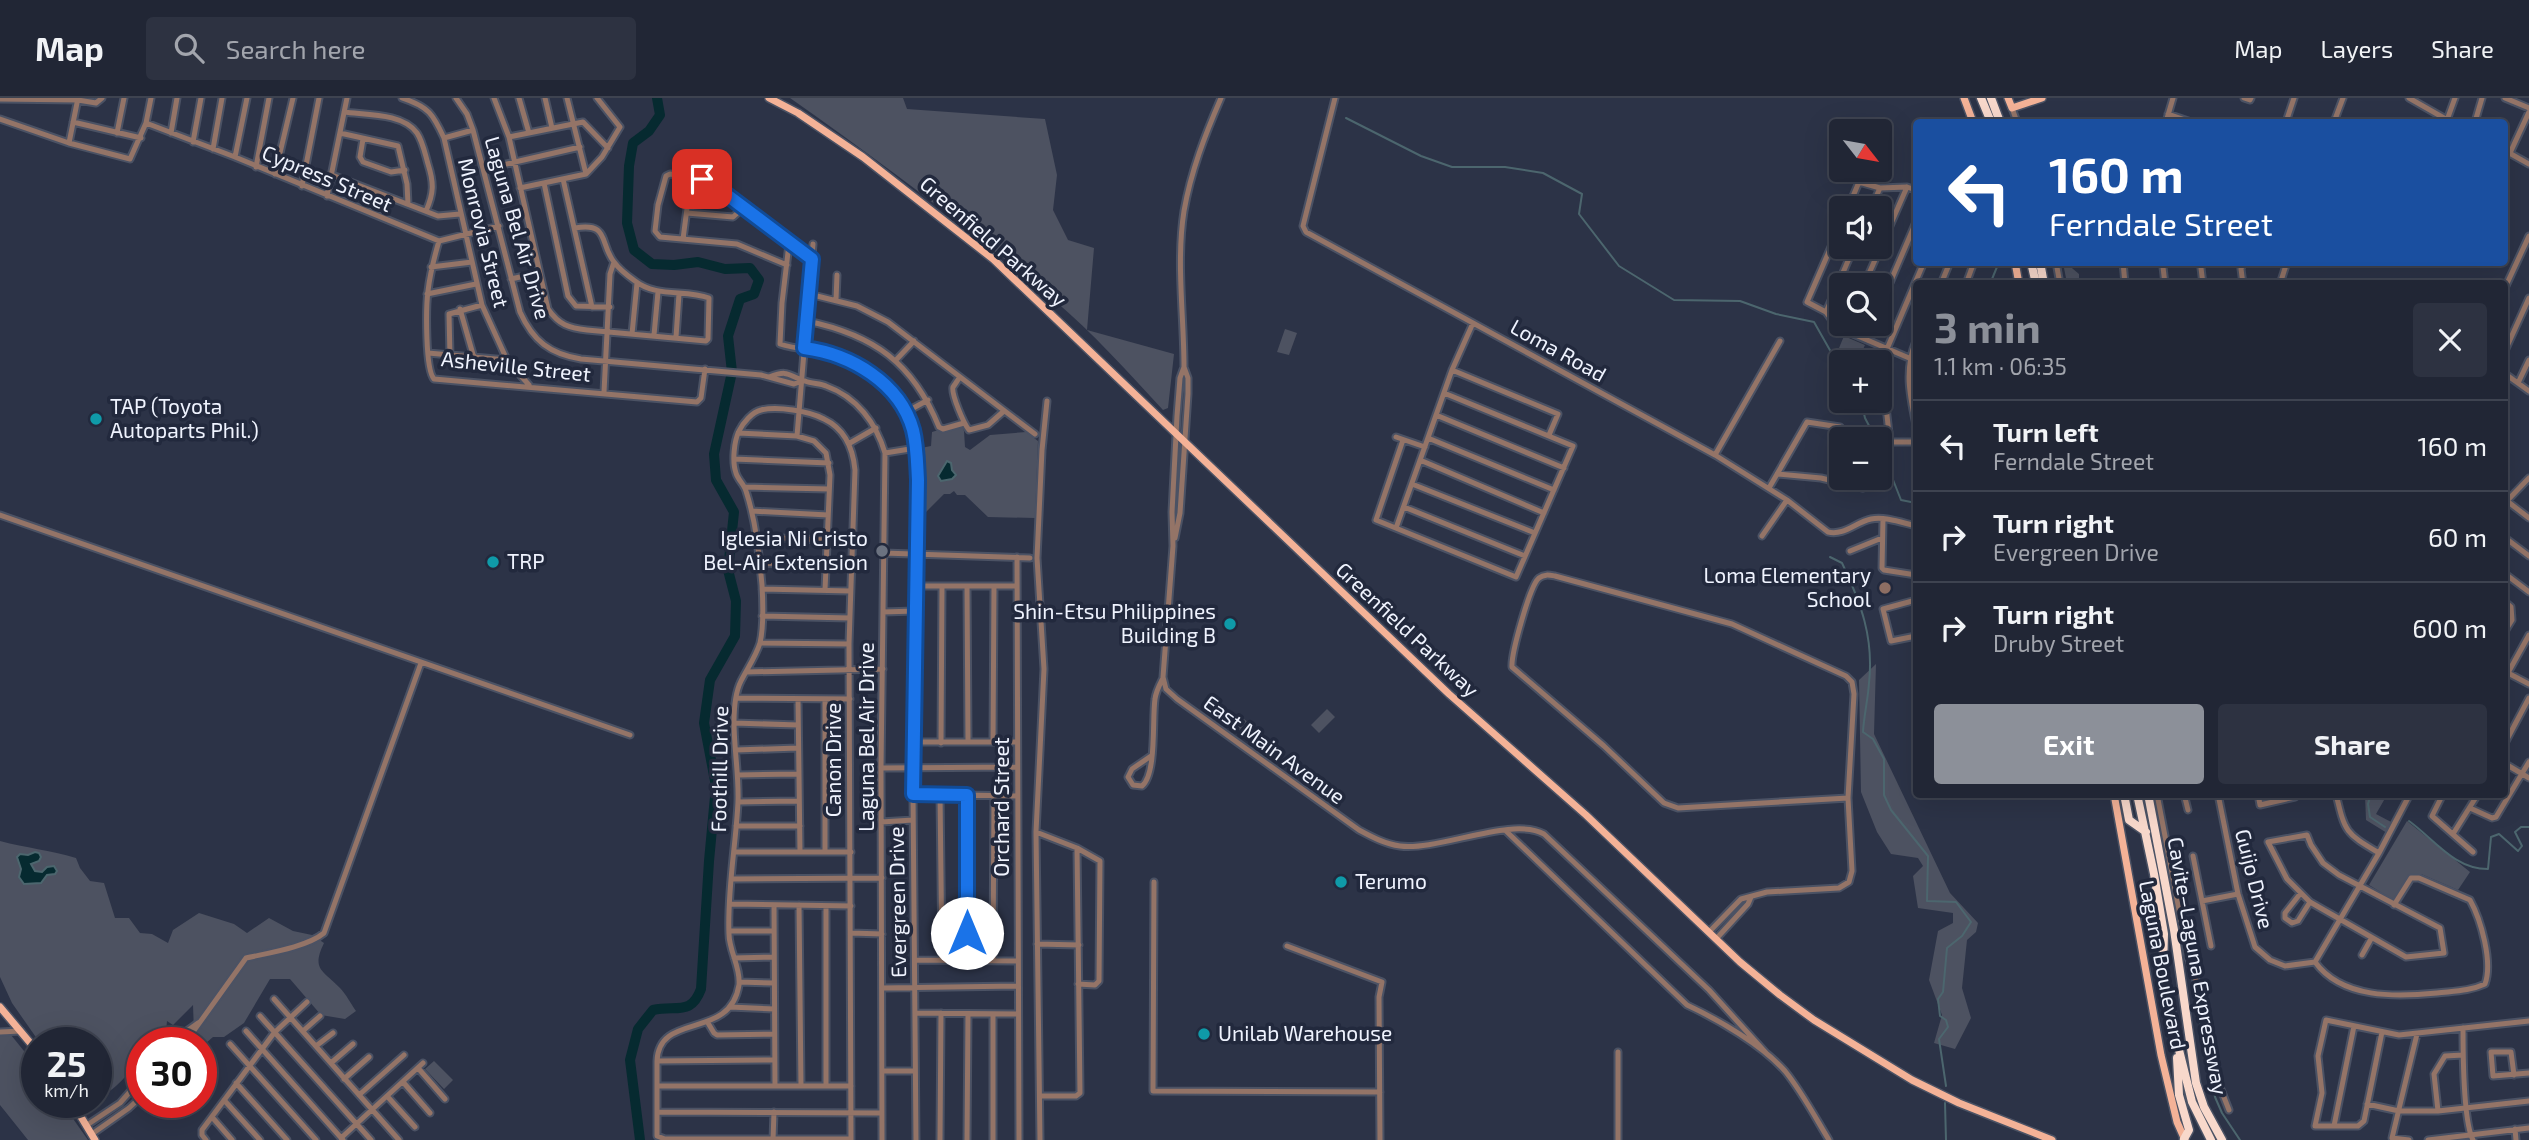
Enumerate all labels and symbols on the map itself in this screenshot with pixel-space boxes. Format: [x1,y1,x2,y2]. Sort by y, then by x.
north arrow [1829,119,1892,182]
street label: Laguna Bel Air Drive [480,133,557,322]
street label: Cypress Street [259,139,396,216]
pin [672,149,732,209]
street label: Monrovia Street [454,155,515,310]
street label: Greenfield Parkway [916,170,1072,311]
street label: Loma Road [1506,313,1611,386]
street label: Asheville Street [440,345,592,386]
place label: TAP (Toyota Autoparts Phil.) [110,393,259,442]
marker: TAP (Toyota Autoparts Phil.) [88,411,104,427]
place label: Iglesia Ni Cristo Bel-Air Extension [703,525,868,574]
marker: Iglesia Ni Cristo Bel-Air Extension [874,543,890,559]
place label: TRP [507,548,545,573]
marker: TRP [485,554,501,570]
street label: Greenfield Parkway [1332,556,1485,701]
place label: Loma Elementary School [1704,562,1872,611]
marker: Loma Elementary School [1877,580,1893,596]
place label: Shin-Etsu Philippines Building B [1013,598,1216,647]
marker: Shin-Etsu Philippines Building B [1222,616,1238,632]
street label: Laguna Bel Air Drive [853,642,878,832]
street label: East Main Avenue [1199,689,1350,808]
street label: Canon Drive [820,703,845,817]
street label: Foothill Drive [705,705,732,833]
street label: Orchard Street [988,737,1013,877]
street label: Evergreen Drive [883,826,910,978]
street label: Guijo Drive [2230,826,2280,931]
street label: Cavite–Laguna Expressway [2163,835,2234,1097]
place label: Terumo [1355,868,1427,893]
marker: Terumo [1333,874,1349,890]
street label: Laguna Boulevard [2135,878,2192,1051]
position arrow [930,896,1004,970]
place label: Unilab Warehouse [1218,1020,1392,1045]
marker: Unilab Warehouse [1196,1026,1212,1042]
speed limit sign: 30 [126,1027,217,1118]

